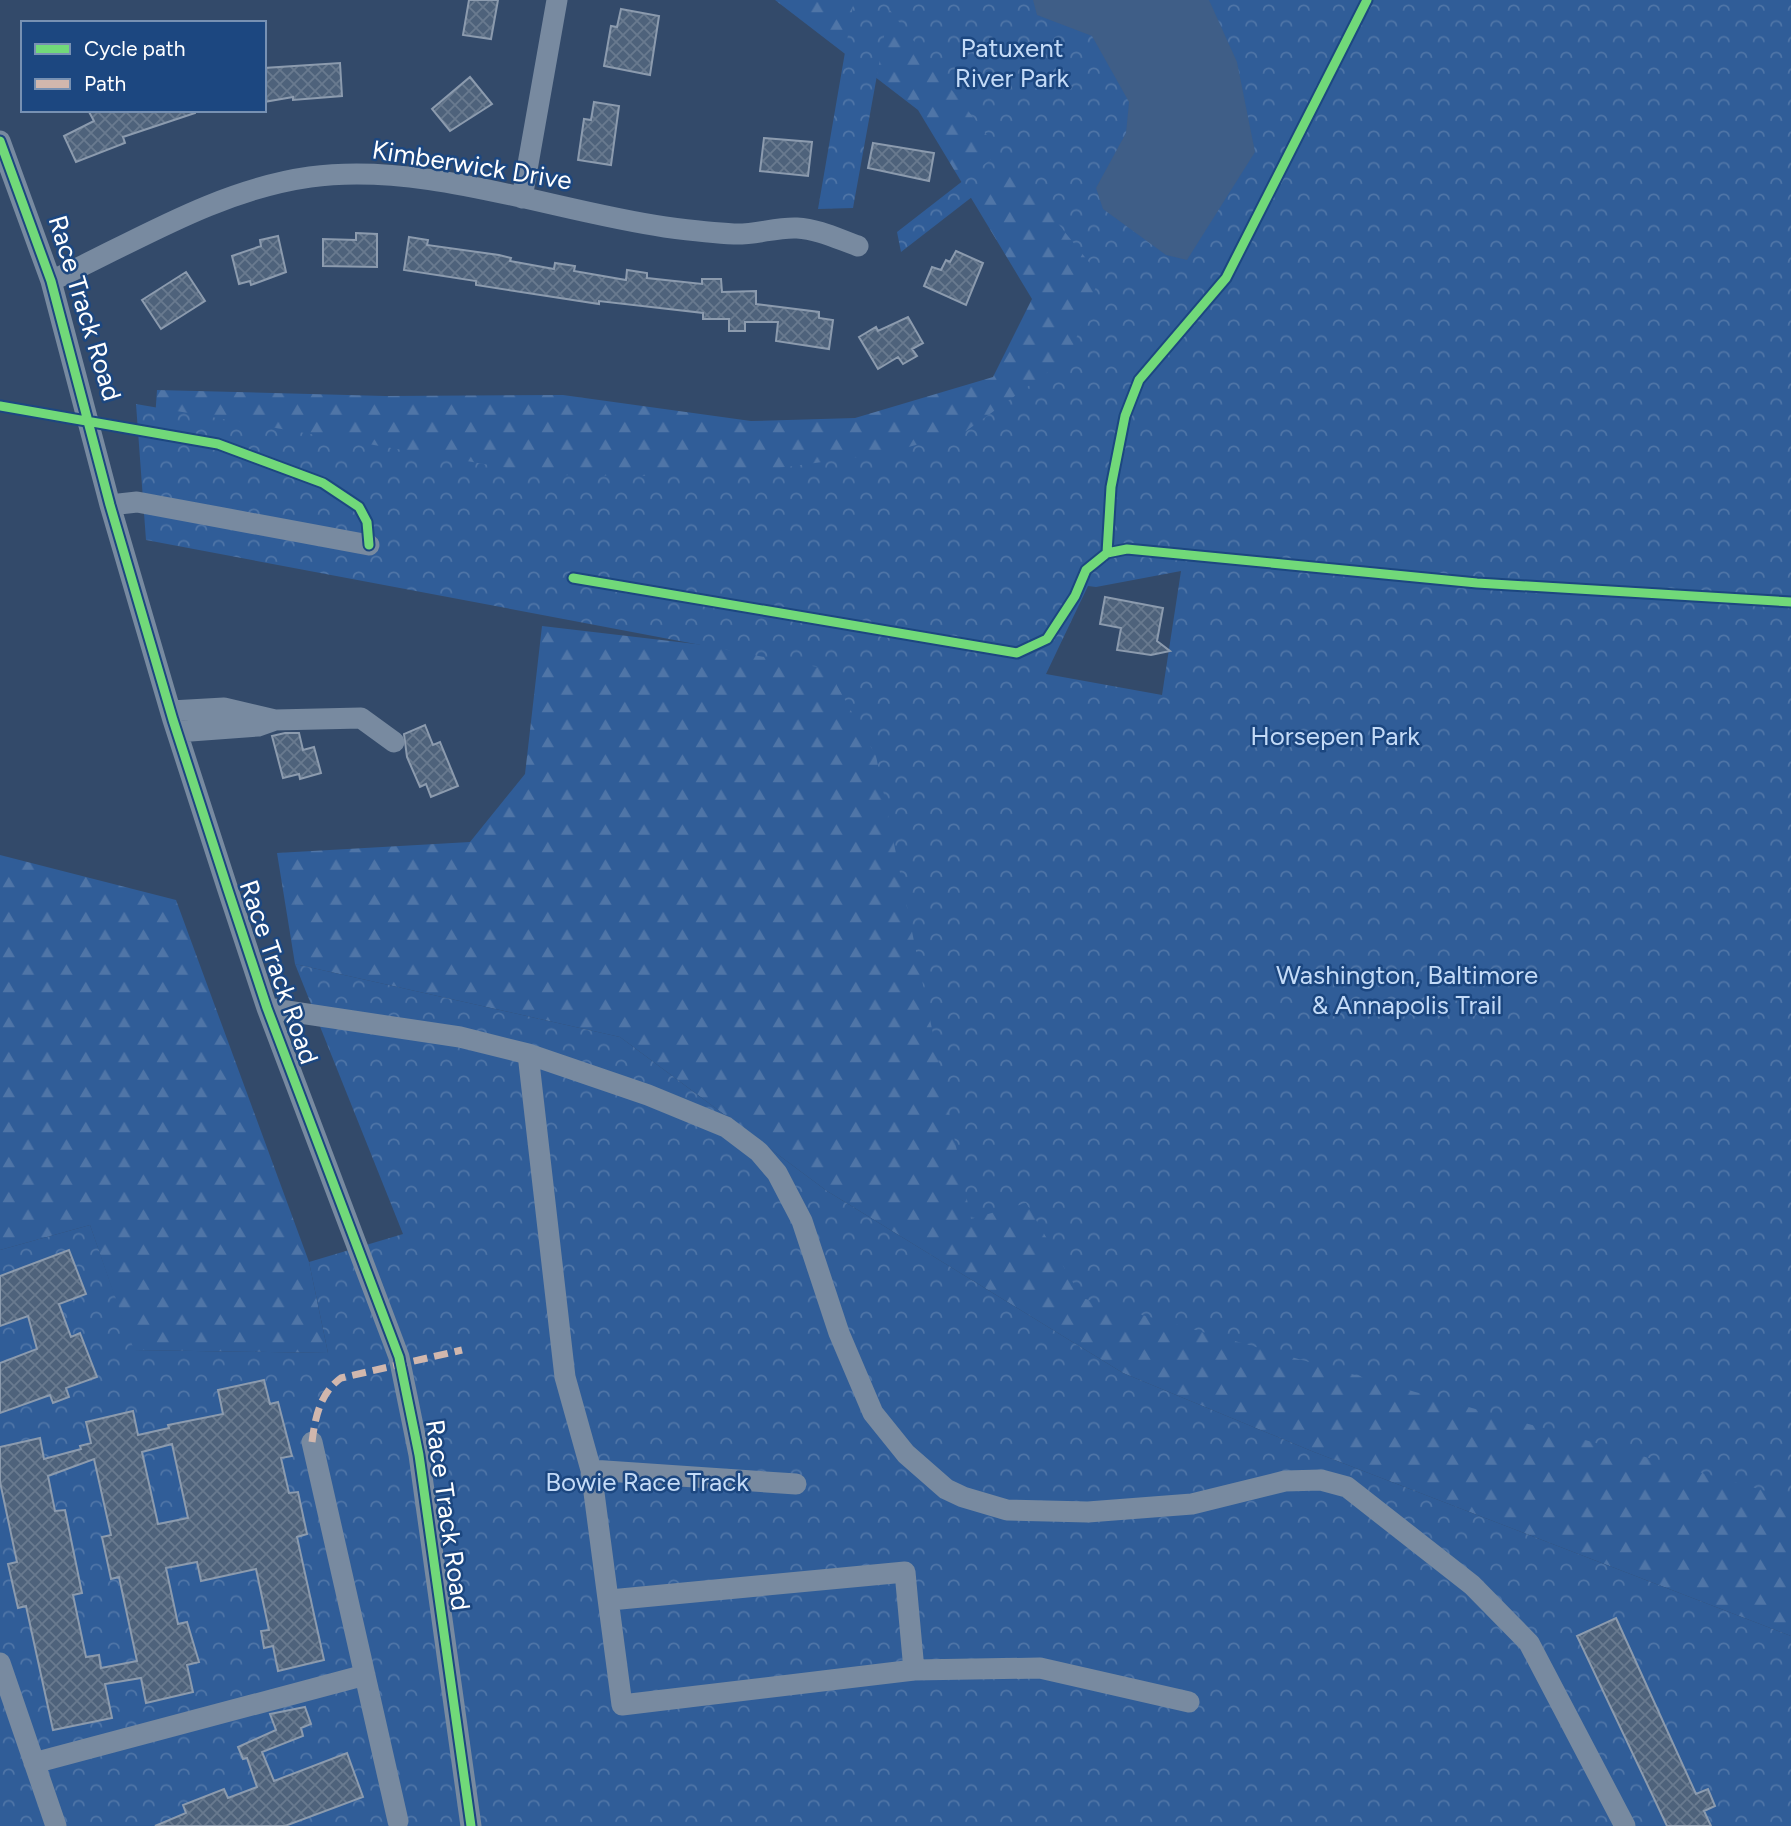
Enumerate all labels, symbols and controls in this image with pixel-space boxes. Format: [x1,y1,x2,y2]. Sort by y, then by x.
legend [21,21,266,112]
park label: Patuxent River Park [955,32,1070,94]
text: Cycle path [84,36,185,61]
text: Path [84,71,126,96]
street label: Kimberwick Drive [370,133,574,197]
street label: Race Track Road [42,211,128,405]
park label: Horsepen Park [1250,720,1420,752]
street label: Race Track Road [233,876,325,1068]
park label: Washington, Baltimore & Annapolis Trail [1276,959,1538,1021]
street label: Race Track Road [419,1418,477,1612]
park label: Bowie Race Track [545,1466,749,1498]

